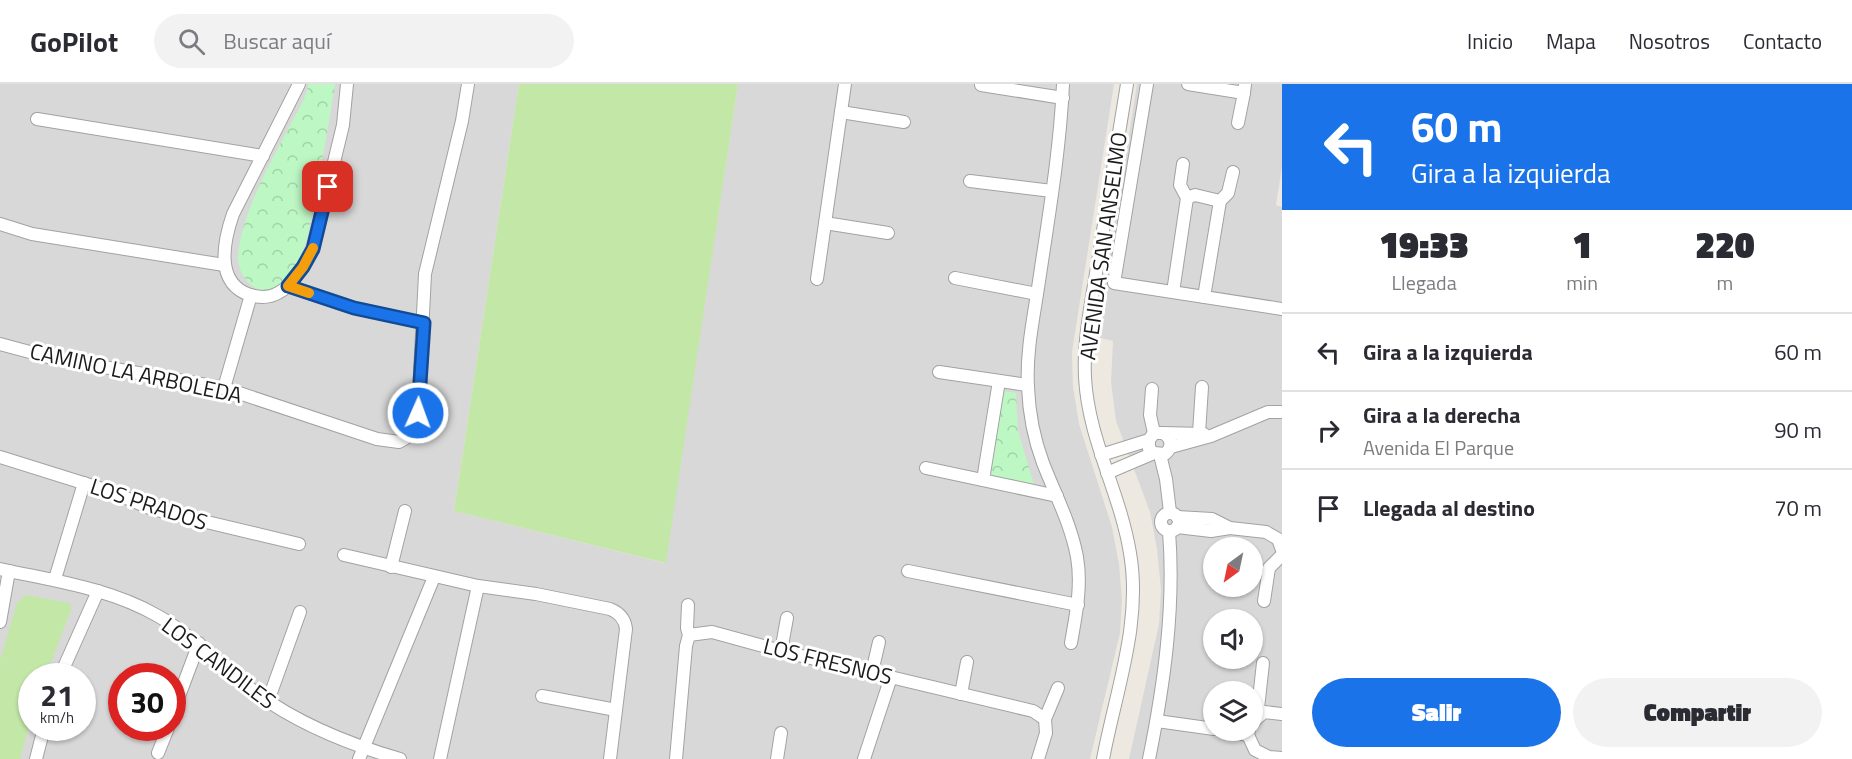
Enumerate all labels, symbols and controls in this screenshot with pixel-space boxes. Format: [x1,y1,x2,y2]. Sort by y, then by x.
search box [154,14,574,68]
text: GoPilot [30,20,118,63]
text: Buscar aquí [223,24,331,58]
icon: search [175,25,208,58]
text: Inicio [1467,25,1513,57]
text: Mapa [1546,25,1596,57]
text: Nosotros [1629,25,1710,57]
text: Contacto [1743,25,1822,57]
text: 60 m [1411,94,1503,158]
icon: left [1312,108,1390,186]
street label: AVENIDA SAN ANSELMO [1070,130,1136,362]
text: Gira a la izquierda [1411,152,1611,193]
pin [302,161,353,212]
icon: arrive [311,170,344,203]
text: 19:33 [1379,217,1469,272]
text: 1 [1572,217,1592,272]
text: 220 [1695,217,1755,272]
text: Llegada [1391,267,1457,298]
text: min [1566,267,1598,298]
text: m [1717,267,1733,298]
street label: CAMINO LA ARBOLEDA [27,334,245,412]
text: Gira a la izquierda [1363,335,1533,369]
text: 60 m [1774,335,1822,369]
icon: left [1312,336,1345,369]
position arrow [386,381,450,445]
text: Gira a la derecha [1363,398,1520,432]
text: 90 m [1774,413,1822,447]
icon: right [1312,414,1345,447]
text: Avenida El Parque [1363,432,1514,463]
street label: LOS PRADOS [86,469,212,539]
text: Llegada al destino [1363,491,1535,525]
text: 70 m [1774,491,1822,525]
icon: arrive [1312,492,1345,525]
north arrow [1203,537,1263,597]
map controls [1203,537,1263,741]
street label: LOS CANDILES [155,609,283,717]
button: sound [1203,609,1263,669]
street label: LOS FRESNOS [760,629,896,693]
speed limit sign: 30 [108,663,186,741]
text: 21 [40,672,74,718]
button: Salir [1312,678,1561,747]
button: Compartir [1573,678,1822,747]
button: layers [1203,681,1263,741]
text: km/h [40,706,74,729]

